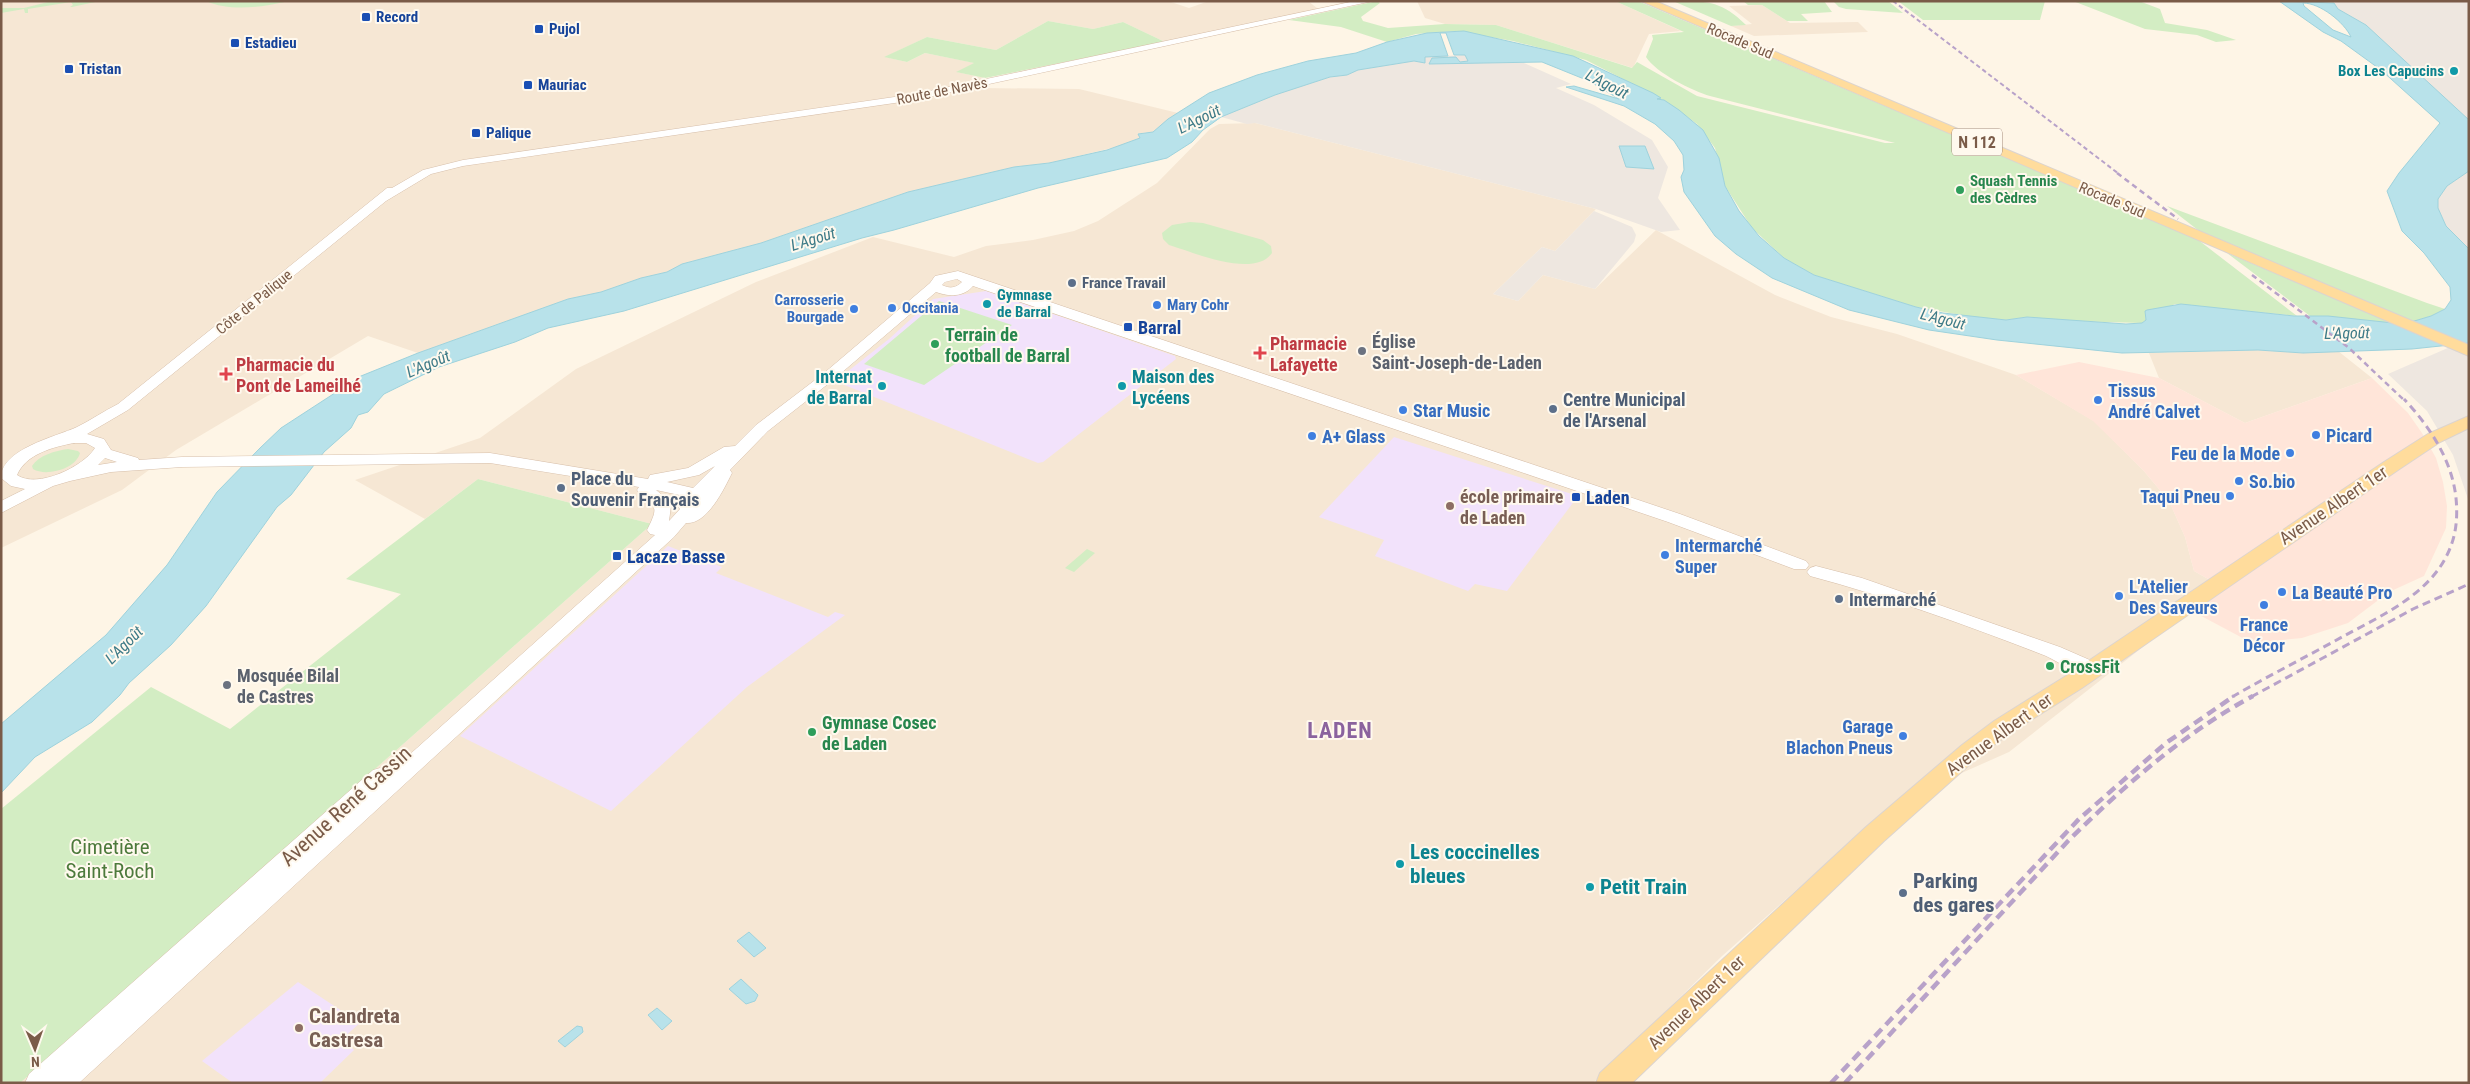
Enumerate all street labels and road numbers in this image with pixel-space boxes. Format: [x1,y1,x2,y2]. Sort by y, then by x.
street label: Rocade Sud [1704,19,1776,63]
street label: Route de Navès [895,73,989,109]
road number: N 112 [1952,128,2002,156]
street label: Rocade Sud [2076,178,2148,222]
street label: Côte de Palique [212,266,296,338]
street label: Avenue Albert 1er [2275,461,2392,549]
street label: Avenue Albert 1er [1942,688,2057,780]
street label: Avenue René Cassin [276,741,416,871]
street label: Avenue Albert 1er [1643,950,1749,1053]

